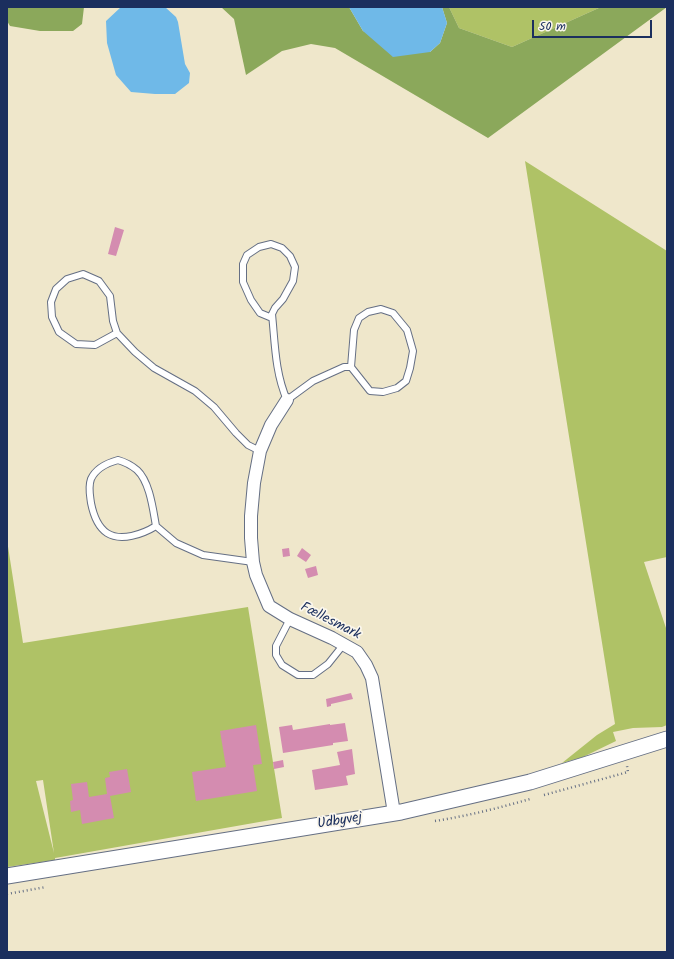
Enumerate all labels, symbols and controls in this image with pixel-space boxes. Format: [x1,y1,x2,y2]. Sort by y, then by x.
scale bar [534,12,654,38]
text: 50 m [539,17,566,36]
street label: Fællesmark [297,600,363,644]
street label: Udbyvej [316,810,364,834]

